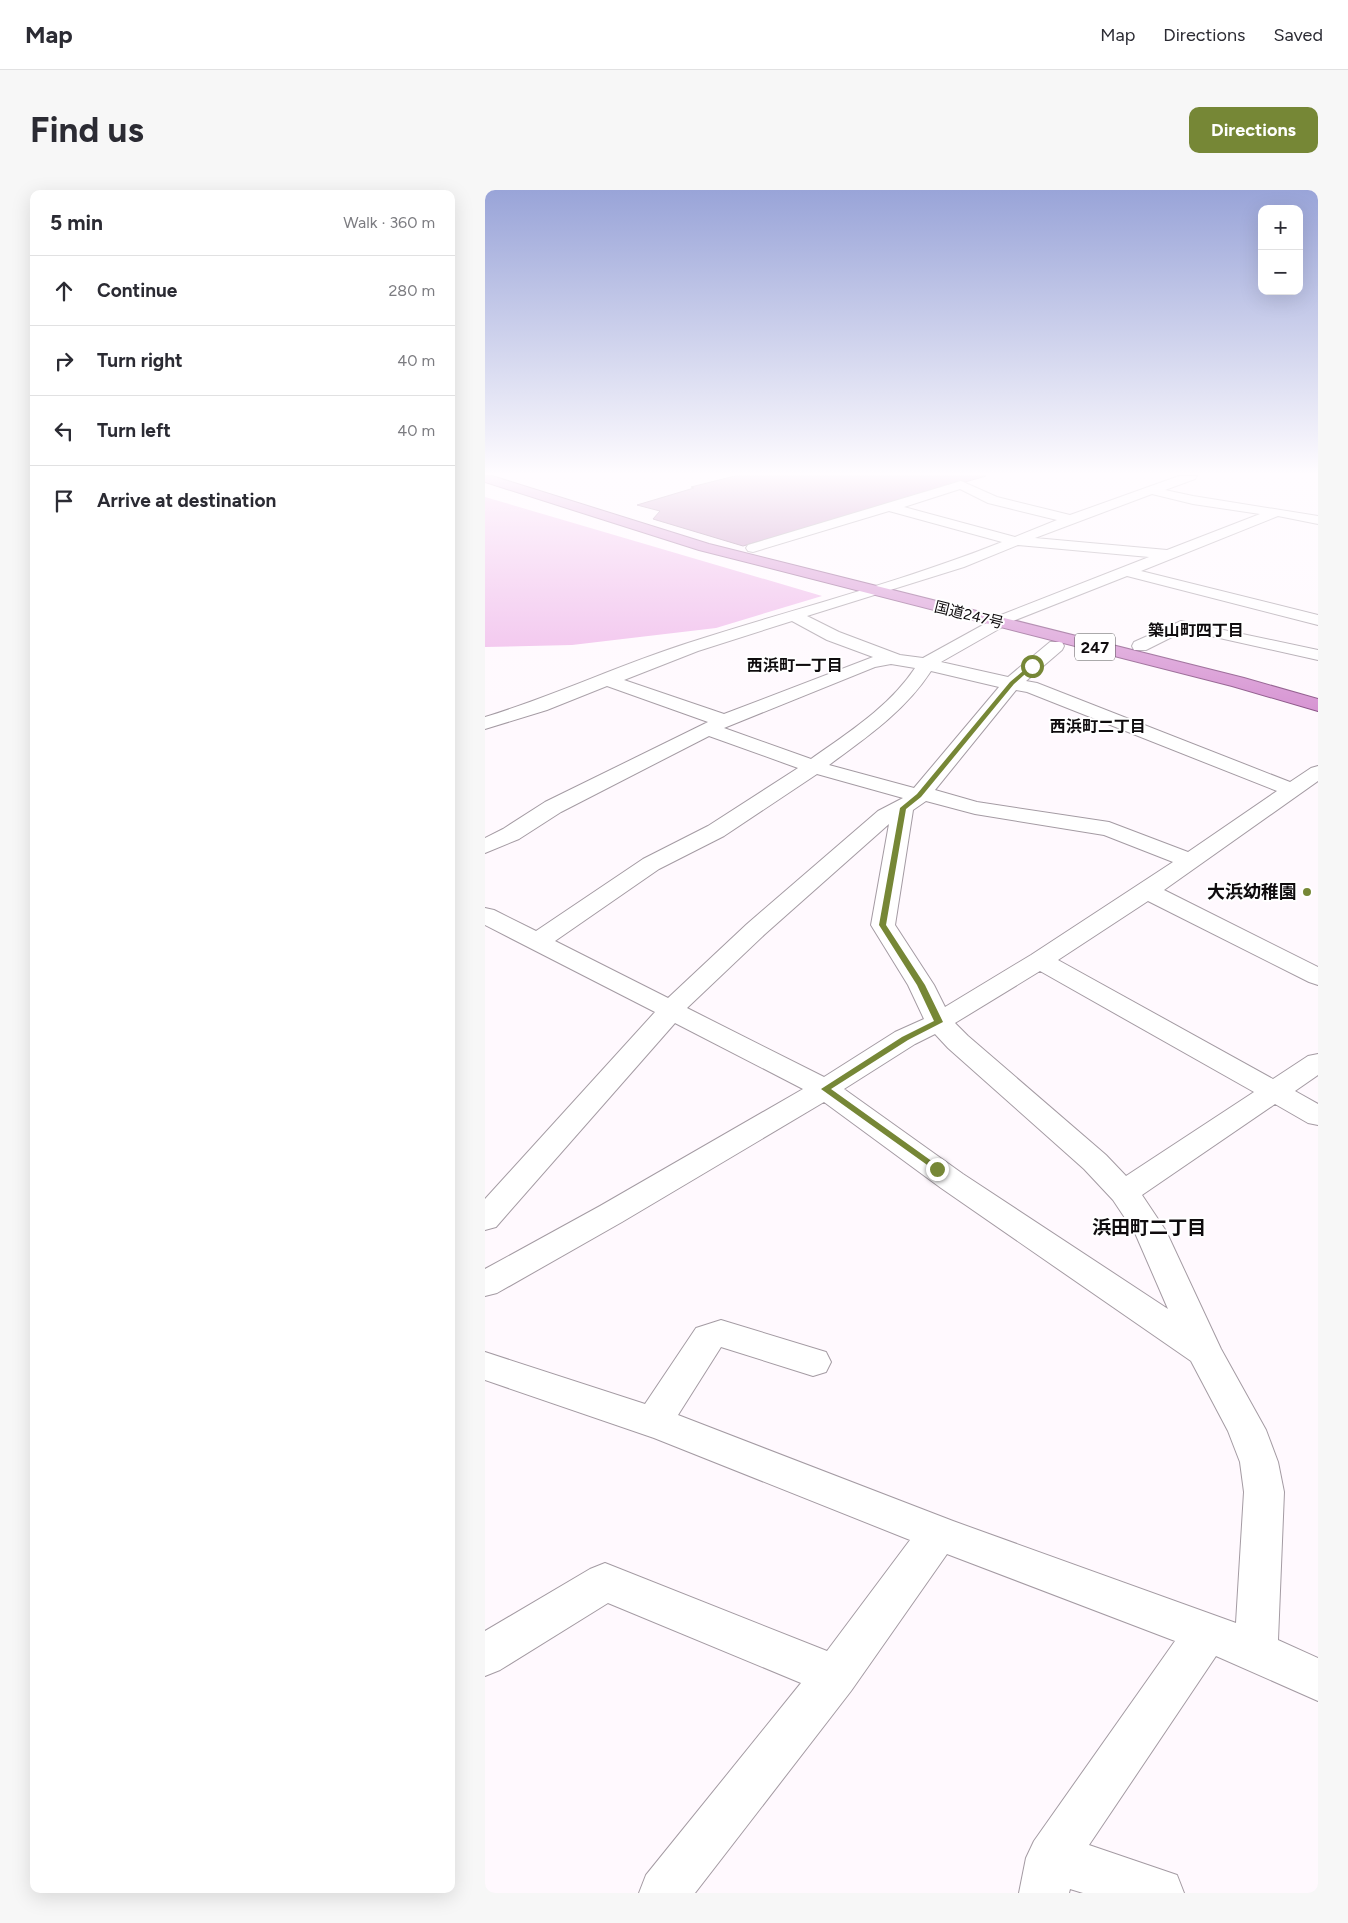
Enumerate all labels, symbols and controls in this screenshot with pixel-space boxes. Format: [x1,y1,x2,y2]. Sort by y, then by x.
text: Map [25,20,73,49]
text: Map [1100,24,1135,46]
text: Directions [1163,24,1245,46]
text: Saved [1273,24,1323,46]
button: Directions [1189,107,1318,153]
text: Find us [30,109,144,151]
map controls [1258,205,1303,295]
button: + [1258,205,1303,250]
text: 5 min [50,210,103,235]
text: Walk · 360 m [343,213,435,232]
button: − [1258,250,1303,295]
icon: ahead [50,277,78,305]
text: Continue [97,279,177,302]
text: 280 m [388,281,435,300]
icon: right [50,347,78,375]
text: Turn right [97,349,183,372]
text: 40 m [397,351,435,370]
icon: left [50,417,78,445]
text: Turn left [97,419,171,442]
text: 40 m [397,421,435,440]
icon: arrive [50,487,78,515]
text: Arrive at destination [97,489,276,512]
street label: 国道247号 [932,598,1006,632]
district label: 築山町四丁目 [1148,621,1244,640]
road number: 247 [1075,634,1115,661]
route start [1021,655,1044,678]
district label: 西浜町一丁目 [747,656,843,675]
district label: 西浜町二丁目 [1050,717,1146,736]
place label: 大浜幼稚園 [1207,881,1297,903]
marker: 大浜幼稚園 [1301,886,1313,898]
route end [926,1158,949,1181]
district label: 浜田町二丁目 [1092,1216,1206,1239]

